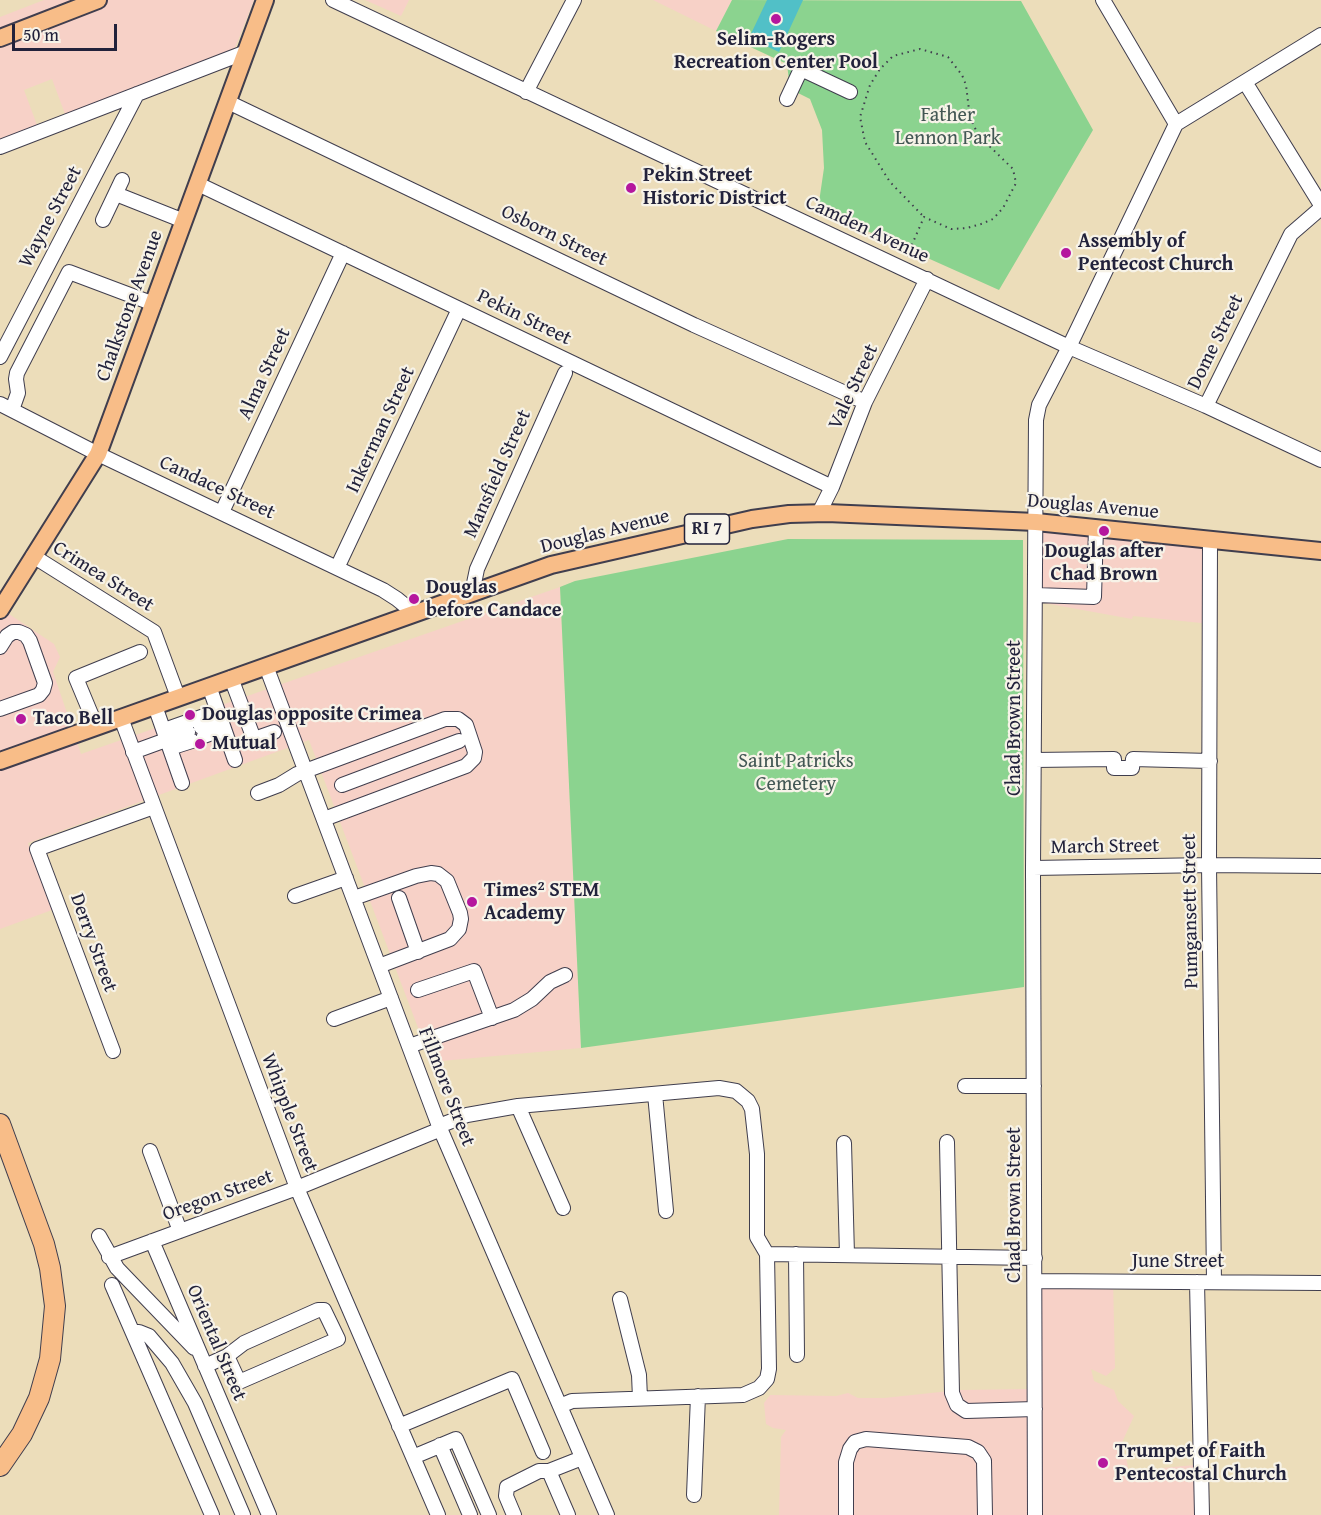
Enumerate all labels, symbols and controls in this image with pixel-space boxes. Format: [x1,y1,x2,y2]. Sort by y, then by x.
scale bar [15,12,120,50]
marker: Selim-Rogers Recreation Center Pool [769,12,783,26]
text: 50 m [23,21,59,48]
place label: Selim-Rogers Recreation Center Pool [674,28,878,75]
park label: Father Lennon Park [895,104,1001,151]
street label: Wayne Street [14,162,88,272]
place label: Pekin Street Historic District [643,164,786,211]
marker: Pekin Street Historic District [624,181,638,195]
street label: Camden Avenue [801,191,933,269]
street label: Osborn Street [497,200,611,272]
street label: Chalkstone Avenue [92,227,168,385]
place label: Assembly of Pentecost Church [1078,230,1233,277]
marker: Assembly of Pentecost Church [1059,246,1073,260]
street label: Pekin Street [473,285,575,351]
street label: Dome Street [1183,290,1249,394]
street label: Alma Street [233,324,297,424]
street label: Vale Street [824,341,884,433]
street label: Inkerman Street [341,363,421,497]
street label: Mansfield Street [459,406,537,542]
street label: Candace Street [155,451,279,525]
street label: Douglas Avenue [1026,489,1160,525]
street label: Douglas Avenue [538,504,672,560]
road number: RI 7 [684,514,730,544]
marker: Douglas after Chad Brown [1097,524,1111,538]
street label: Crimea Street [48,536,158,618]
place label: Douglas after Chad Brown [1045,540,1163,587]
place label: Douglas before Candace [426,576,562,623]
marker: Douglas before Candace [407,592,421,606]
street label: Chad Brown Street [1003,640,1027,796]
place label: Douglas opposite Crimea [202,703,422,727]
place label: Taco Bell [33,707,113,731]
marker: Douglas opposite Crimea [183,708,197,722]
marker: Taco Bell [14,712,28,726]
place label: Mutual [212,732,276,756]
marker: Mutual [193,737,207,751]
park label: Saint Patricks Cemetery [738,750,854,797]
street label: Pumgansett Street [1178,833,1204,989]
street label: March Street [1051,834,1159,860]
place label: Times² STEM Academy [484,879,599,926]
street label: Derry Street [64,891,122,995]
marker: Times² STEM Academy [465,895,479,909]
street label: Fillmore Street [412,1024,480,1150]
street label: Whipple Street [255,1050,323,1176]
street label: Chad Brown Street [1003,1127,1027,1283]
street label: Oregon Street [159,1165,277,1227]
street label: June Street [1132,1250,1224,1274]
street label: Oriental Street [181,1281,251,1405]
place label: Trumpet of Faith Pentecostal Church [1115,1440,1287,1487]
marker: Trumpet of Faith Pentecostal Church [1096,1456,1110,1470]

